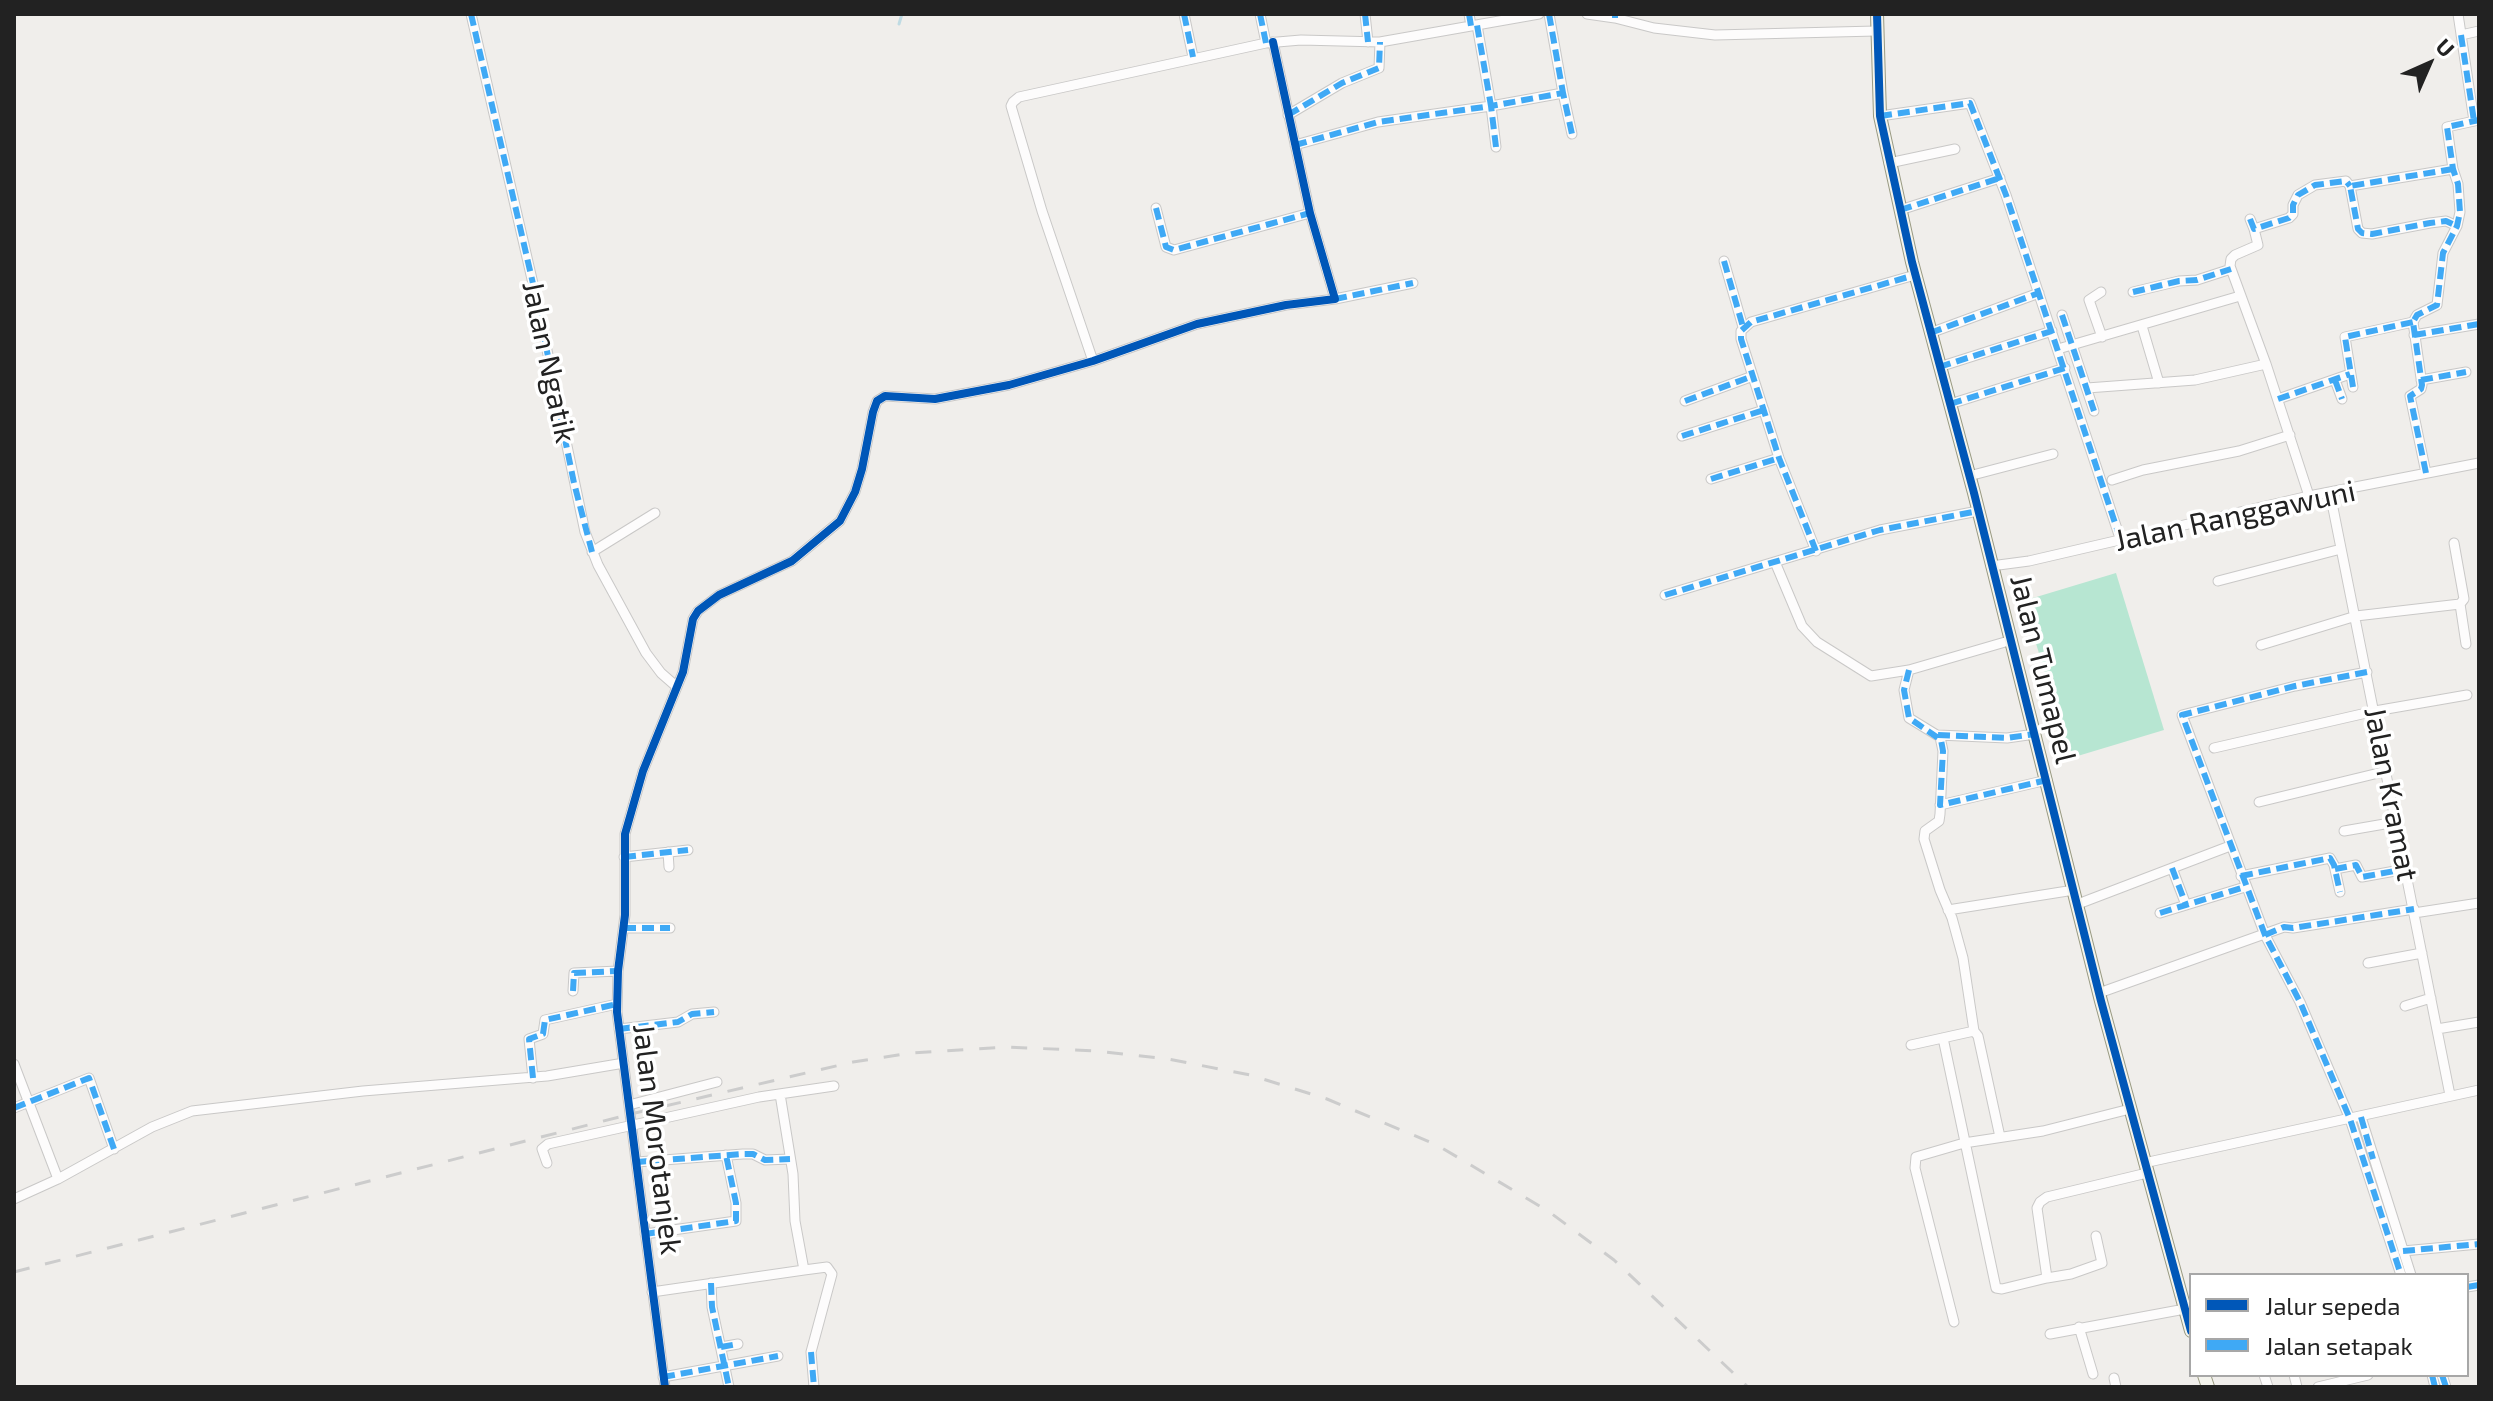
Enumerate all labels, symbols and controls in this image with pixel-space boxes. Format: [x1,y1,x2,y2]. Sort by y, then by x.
north arrow [2389,24,2469,104]
text: U [2431,33,2460,62]
street label: Jalan Ngatik [514,278,584,446]
street label: Jalan Ranggawuni [2111,473,2359,559]
street label: Jalan Tumapel [2002,571,2084,767]
street label: Jalan Kramat [2356,704,2426,884]
street label: Jalan Morotanjek [625,1021,689,1257]
legend [2189,1273,2469,1377]
text: Jalur sepeda [2265,1291,2400,1320]
text: Jalan setapak [2265,1331,2413,1360]

